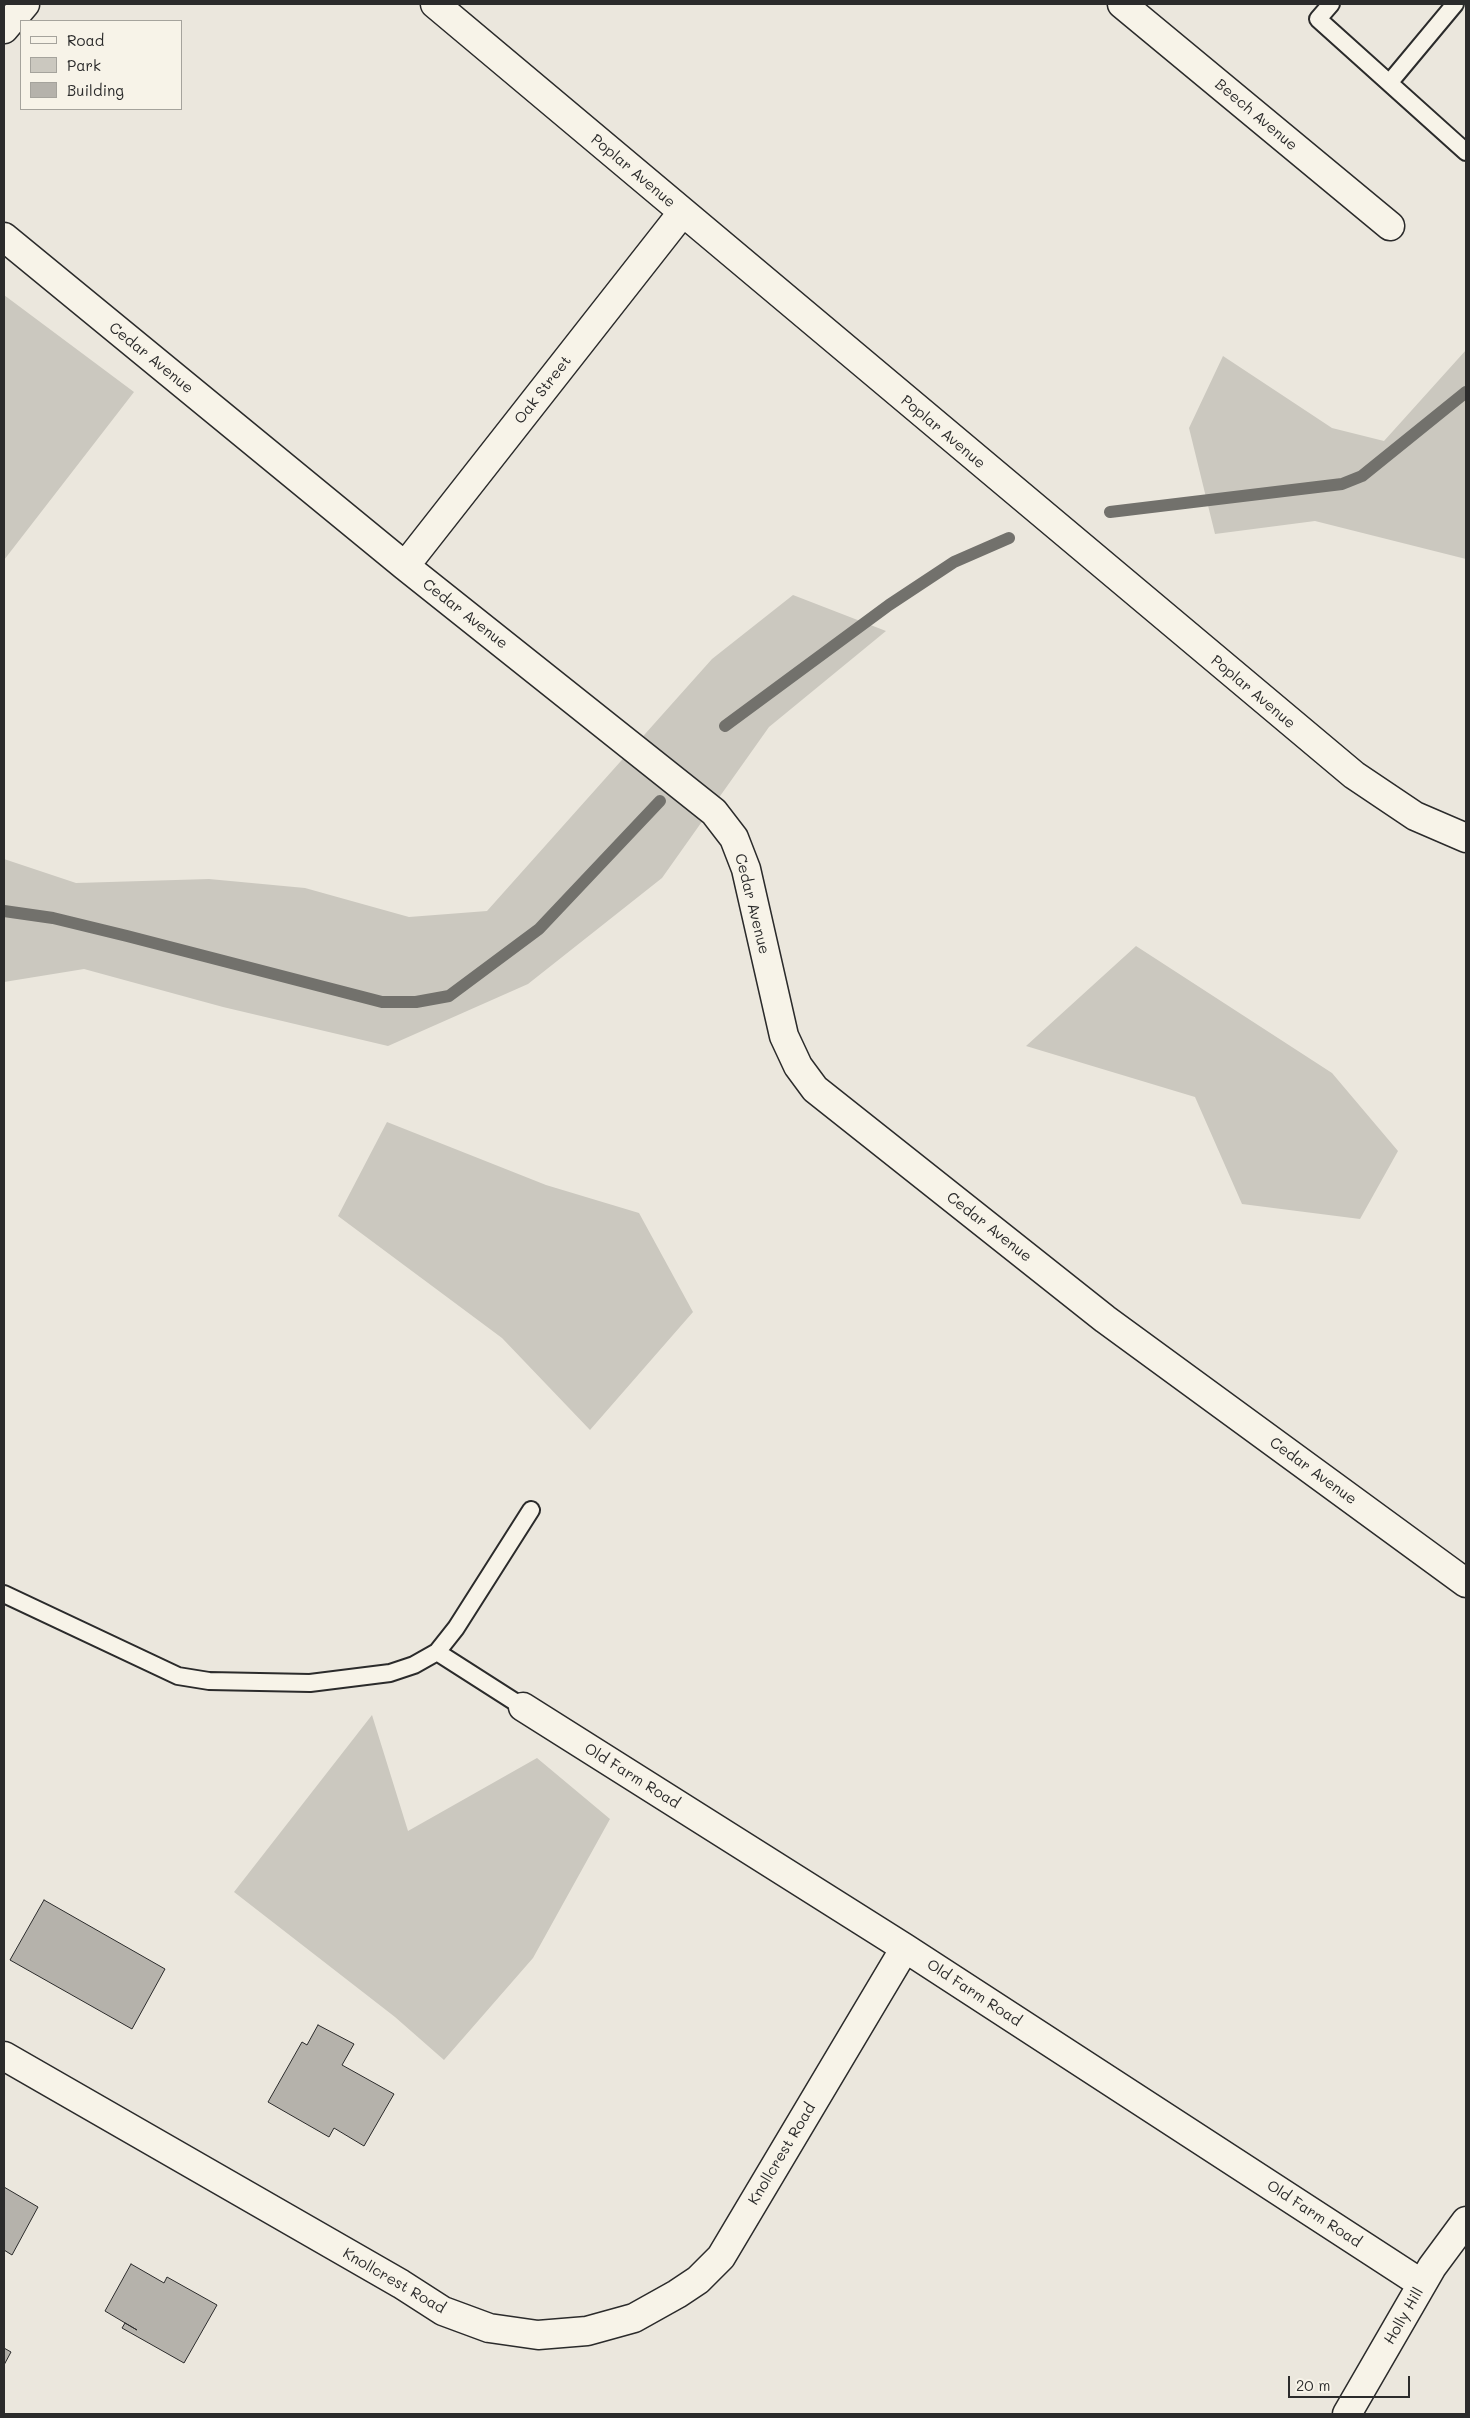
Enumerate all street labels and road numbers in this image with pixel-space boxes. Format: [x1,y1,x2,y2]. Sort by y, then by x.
street label: Beech Avenue [1211,75,1301,155]
street label: Poplar Avenue [587,130,679,212]
street label: Cedar Avenue [105,319,197,397]
street label: Oak Street [511,352,575,428]
street label: Poplar Avenue [897,391,989,473]
street label: Cedar Avenue [419,575,511,653]
street label: Poplar Avenue [1207,651,1299,733]
street label: Cedar Avenue [731,852,773,956]
street label: Cedar Avenue [943,1188,1035,1266]
street label: Cedar Avenue [1266,1433,1360,1509]
street label: Old Farm Road [581,1739,683,1813]
street label: Old Farm Road [923,1956,1025,2030]
street label: Knollcrest Road [745,2100,819,2208]
street label: Old Farm Road [1263,2177,1365,2251]
street label: Knollcrest Road [339,2244,449,2318]
street label: Holly Hill [1381,2284,1427,2348]

